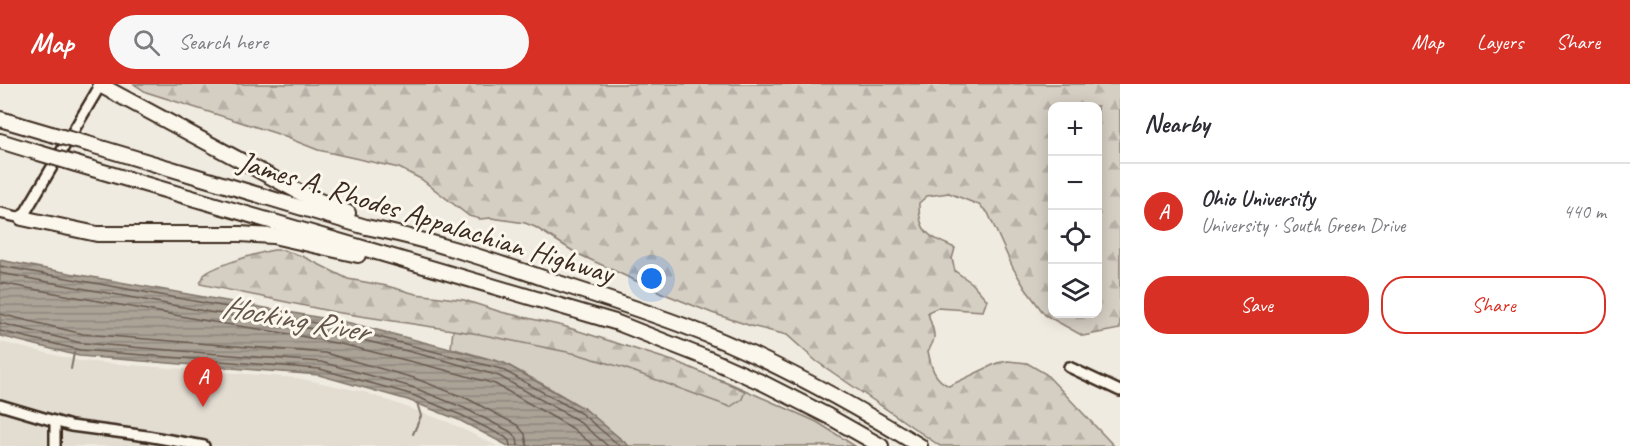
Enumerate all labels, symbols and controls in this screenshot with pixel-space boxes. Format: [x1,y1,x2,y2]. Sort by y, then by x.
search box [109,15,529,69]
text: Map [30,25,73,60]
icon: search [130,26,163,59]
text: Search here [178,28,268,56]
text: Map [1411,29,1444,55]
text: Layers [1477,29,1523,55]
text: Share [1556,29,1600,55]
map controls [1048,102,1102,318]
button: + [1048,102,1102,156]
text: Nearby [1144,107,1209,140]
street label: James A. Rhodes Appalachian Highway [232,141,621,293]
button: − [1048,156,1102,210]
text: Ohio University [1201,185,1315,213]
text: A [1158,199,1169,224]
text: 440 m [1563,199,1606,224]
button: locate [1048,210,1102,264]
text: University · South Green Drive [1201,213,1405,238]
your location [637,264,666,293]
button: layers [1048,264,1102,318]
button: Save [1144,276,1369,334]
button: Share [1381,276,1606,334]
water label: Hocking River [219,285,377,352]
pin: A [184,358,222,407]

